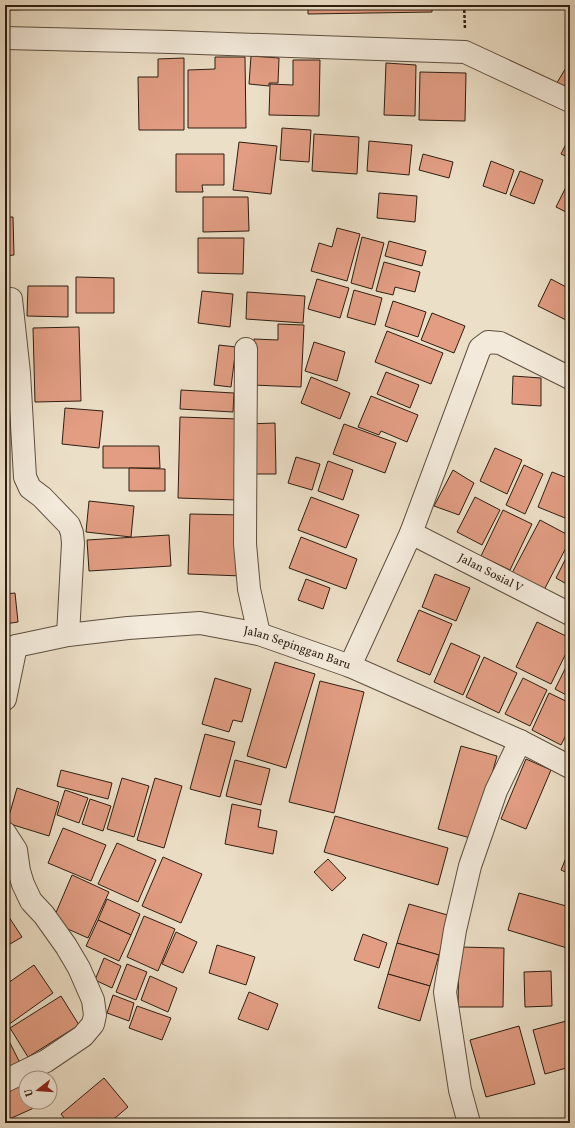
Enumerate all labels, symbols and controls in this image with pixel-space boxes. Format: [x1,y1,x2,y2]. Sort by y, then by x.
street label: Jalan Sosial V [455,550,525,597]
street label: Jalan Sepinggan Baru [242,623,353,674]
north arrow [18,1070,58,1110]
text: U [21,1086,38,1098]

